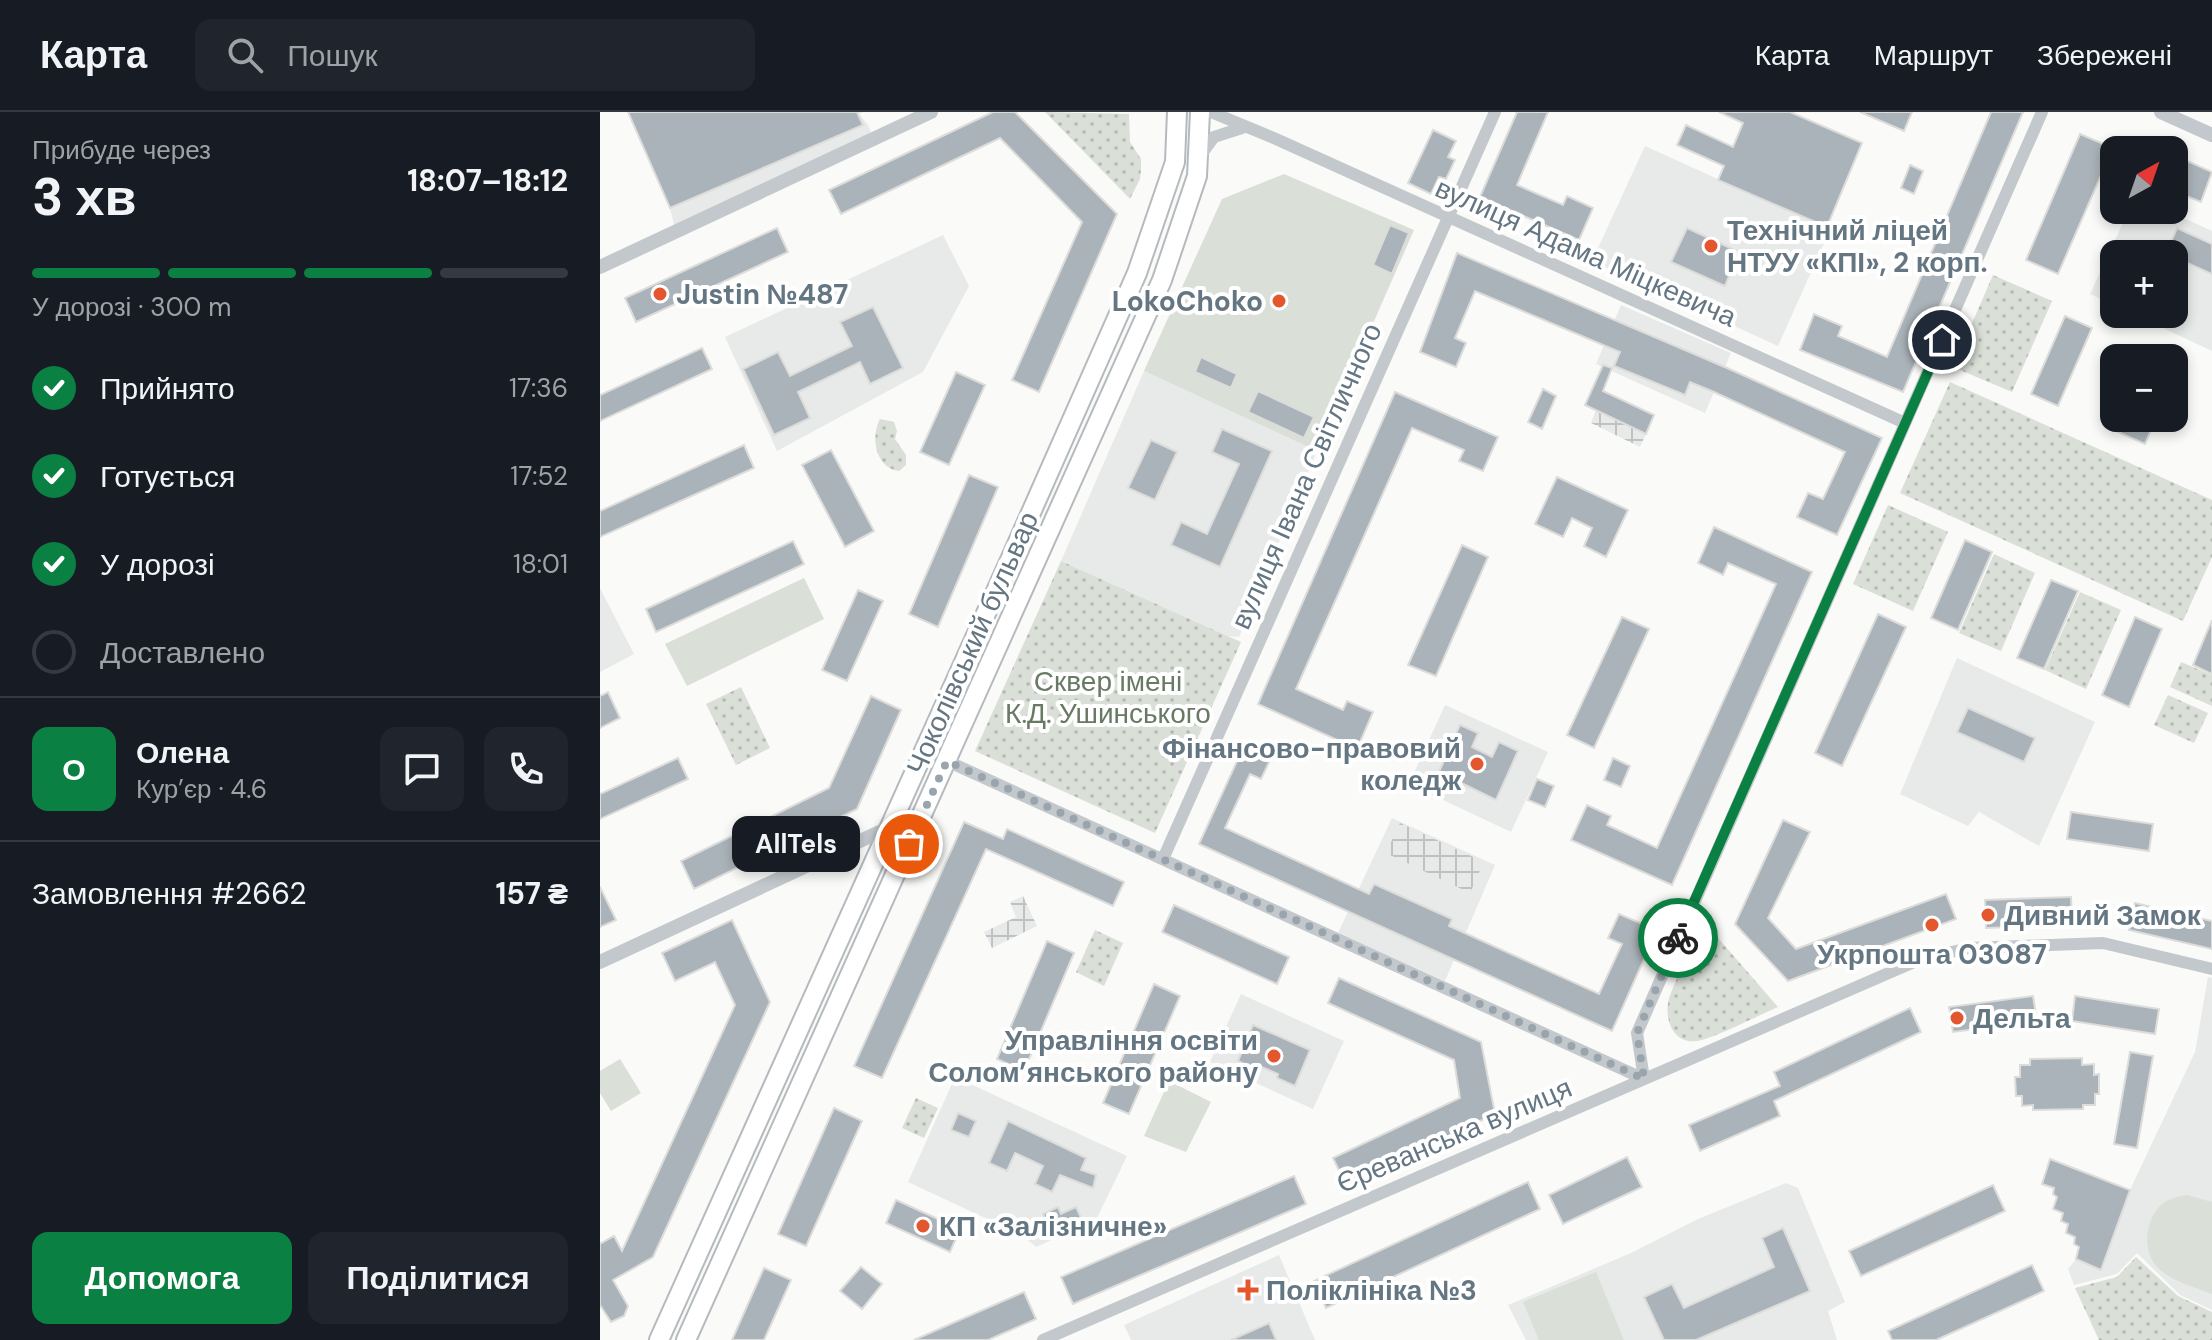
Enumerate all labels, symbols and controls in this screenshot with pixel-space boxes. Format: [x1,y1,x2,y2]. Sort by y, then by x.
search box [195,19,755,91]
text: Карта [40,30,147,80]
icon: search [223,33,267,77]
text: Пошук [287,36,378,75]
text: Карта [1755,37,1830,74]
text: Маршрут [1874,37,1993,74]
text: Збережені [2037,37,2172,74]
text: Прибуде через [32,133,211,167]
north arrow [2100,136,2188,224]
map controls [2100,136,2188,432]
text: 18:07–18:12 [407,161,568,200]
text: 3 хв [32,163,136,231]
street label: вулиця Адама Міцкевича [1430,169,1742,336]
place label: Технічний ліцей НТУУ «КПІ», 2 корп. [1727,212,1988,281]
marker: Технічний ліцей НТУУ «КПІ», 2 корп. [1702,237,1720,255]
button: + [2100,240,2188,328]
place label: Justin №487 [676,276,848,313]
place label: LokoChoko [1112,283,1263,320]
marker: Justin №487 [651,285,669,303]
text: У дорозі · 300 m [32,290,231,324]
marker: LokoChoko [1270,292,1288,310]
pin [1908,306,1976,374]
street label: вулиця Івана Світличного [1222,318,1391,635]
icon: home [1920,318,1964,362]
button: − [2100,344,2188,432]
icon: check [32,366,76,410]
text: Прийнято [100,369,235,408]
text: 17:36 [509,371,568,405]
icon: check [32,454,76,498]
text: Готується [100,457,235,496]
text: 17:52 [510,459,568,493]
street label: Чоколівський бульвар [898,506,1047,780]
icon: check [32,542,76,586]
text: У дорозі [100,545,215,584]
text: 18:01 [513,547,568,581]
text: Доставлено [100,633,265,672]
park label: Сквер імені К.Д. Ушинського [1005,663,1211,732]
button: chat [380,727,464,811]
button: phone [484,727,568,811]
place label: Фінансово-правовий коледж [1162,730,1462,799]
text: Олена [136,733,229,772]
text: О [62,750,86,789]
marker: Фінансово-правовий коледж [1468,755,1486,773]
text: Кур’єр · 4.6 [136,772,267,806]
pin [875,810,943,878]
callout: AllTels [733,816,861,872]
icon: bag [887,822,931,866]
text: AllTels [755,827,837,861]
text: Замовлення #2662 [32,874,307,913]
text: 157 ₴ [495,874,568,913]
place label: Дивний Замок [2004,897,2202,934]
courier [1638,898,1718,978]
marker: Дивний Замок [1979,906,1997,924]
icon: bike [1656,916,1700,960]
marker: Укрпошта 03087 [1923,916,1941,934]
place label: Укрпошта 03087 [1817,936,2047,973]
place label: Дельта [1973,1000,2071,1037]
marker: Дельта [1948,1009,1966,1027]
place label: Управління освіти Солом’янського району [928,1022,1258,1091]
marker: Управління освіти Солом’янського району [1265,1047,1283,1065]
street label: Єреванська вулиця [1331,1069,1577,1202]
place label: КП «Залізничне» [939,1208,1167,1245]
marker: КП «Залізничне» [914,1217,932,1235]
button: Допомога [32,1232,292,1324]
button: Поділитися [308,1232,568,1324]
place label: Поліклініка №3 [1266,1272,1477,1309]
marker: Поліклініка №3 [1237,1279,1259,1301]

